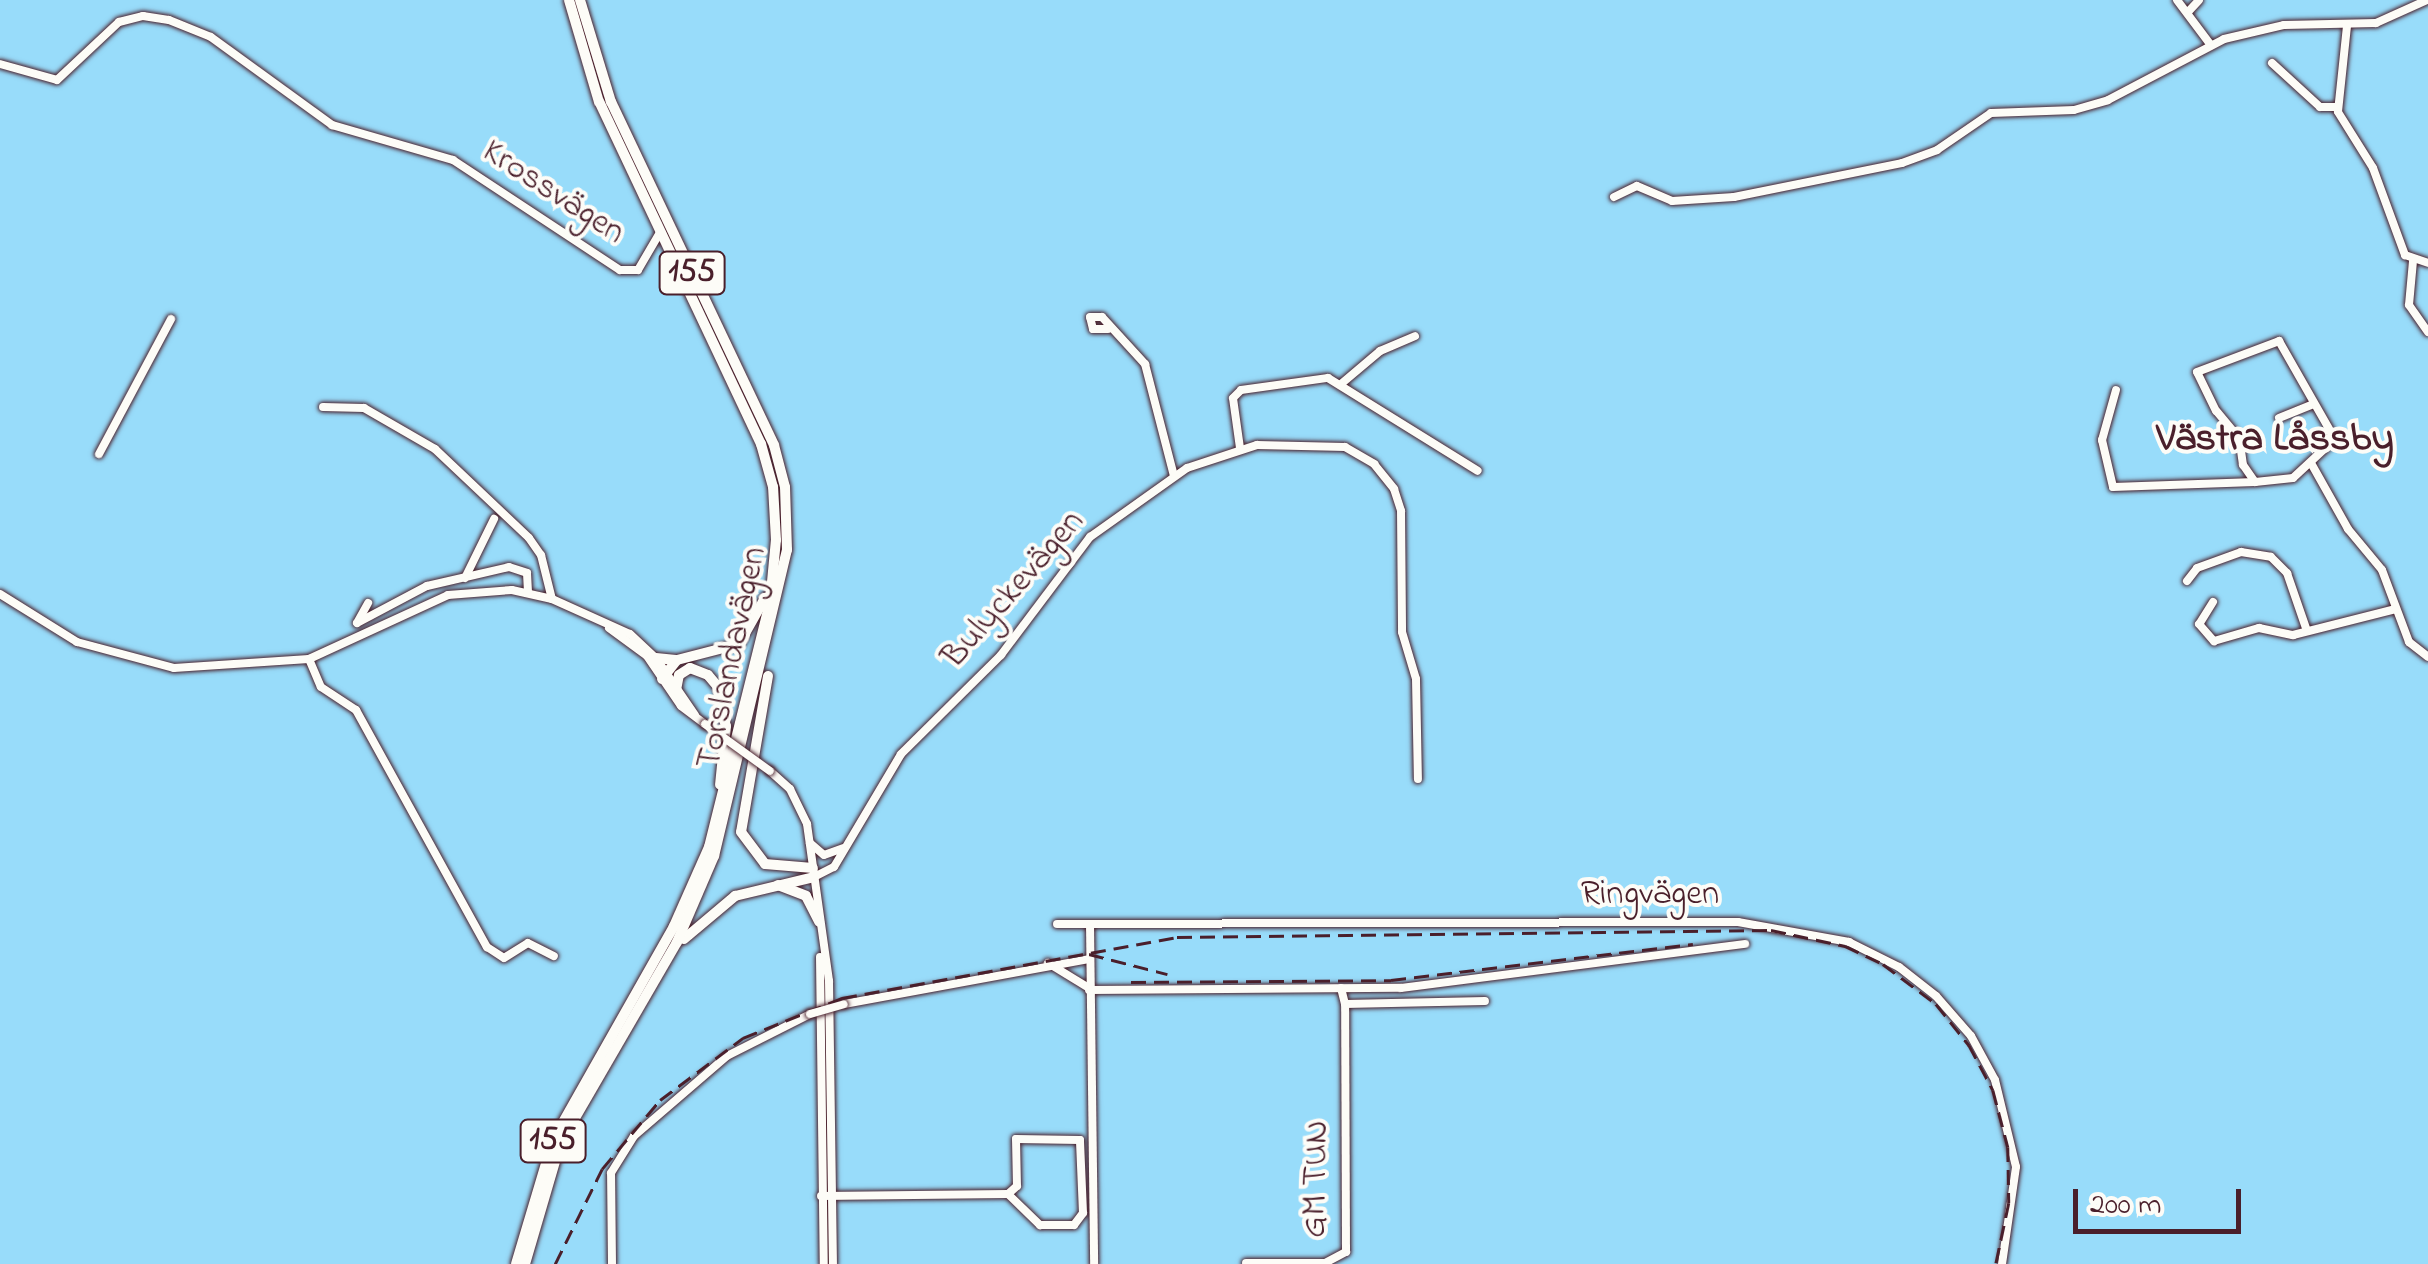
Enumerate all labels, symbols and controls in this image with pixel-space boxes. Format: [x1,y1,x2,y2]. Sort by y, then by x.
street label: Krossvägen [474,131,632,255]
road number: 155 [657,246,727,300]
district label: Västra Låssby [2156,416,2394,464]
street label: Bulyckevägen [934,502,1094,678]
street label: Torslandavägen [689,543,777,773]
street label: Ringvägen [1581,874,1719,916]
road number: 155 [518,1114,588,1168]
street label: GM TUN [1295,1120,1339,1238]
scale bar [2078,1169,2246,1231]
text: 200 m [2090,1184,2162,1228]

